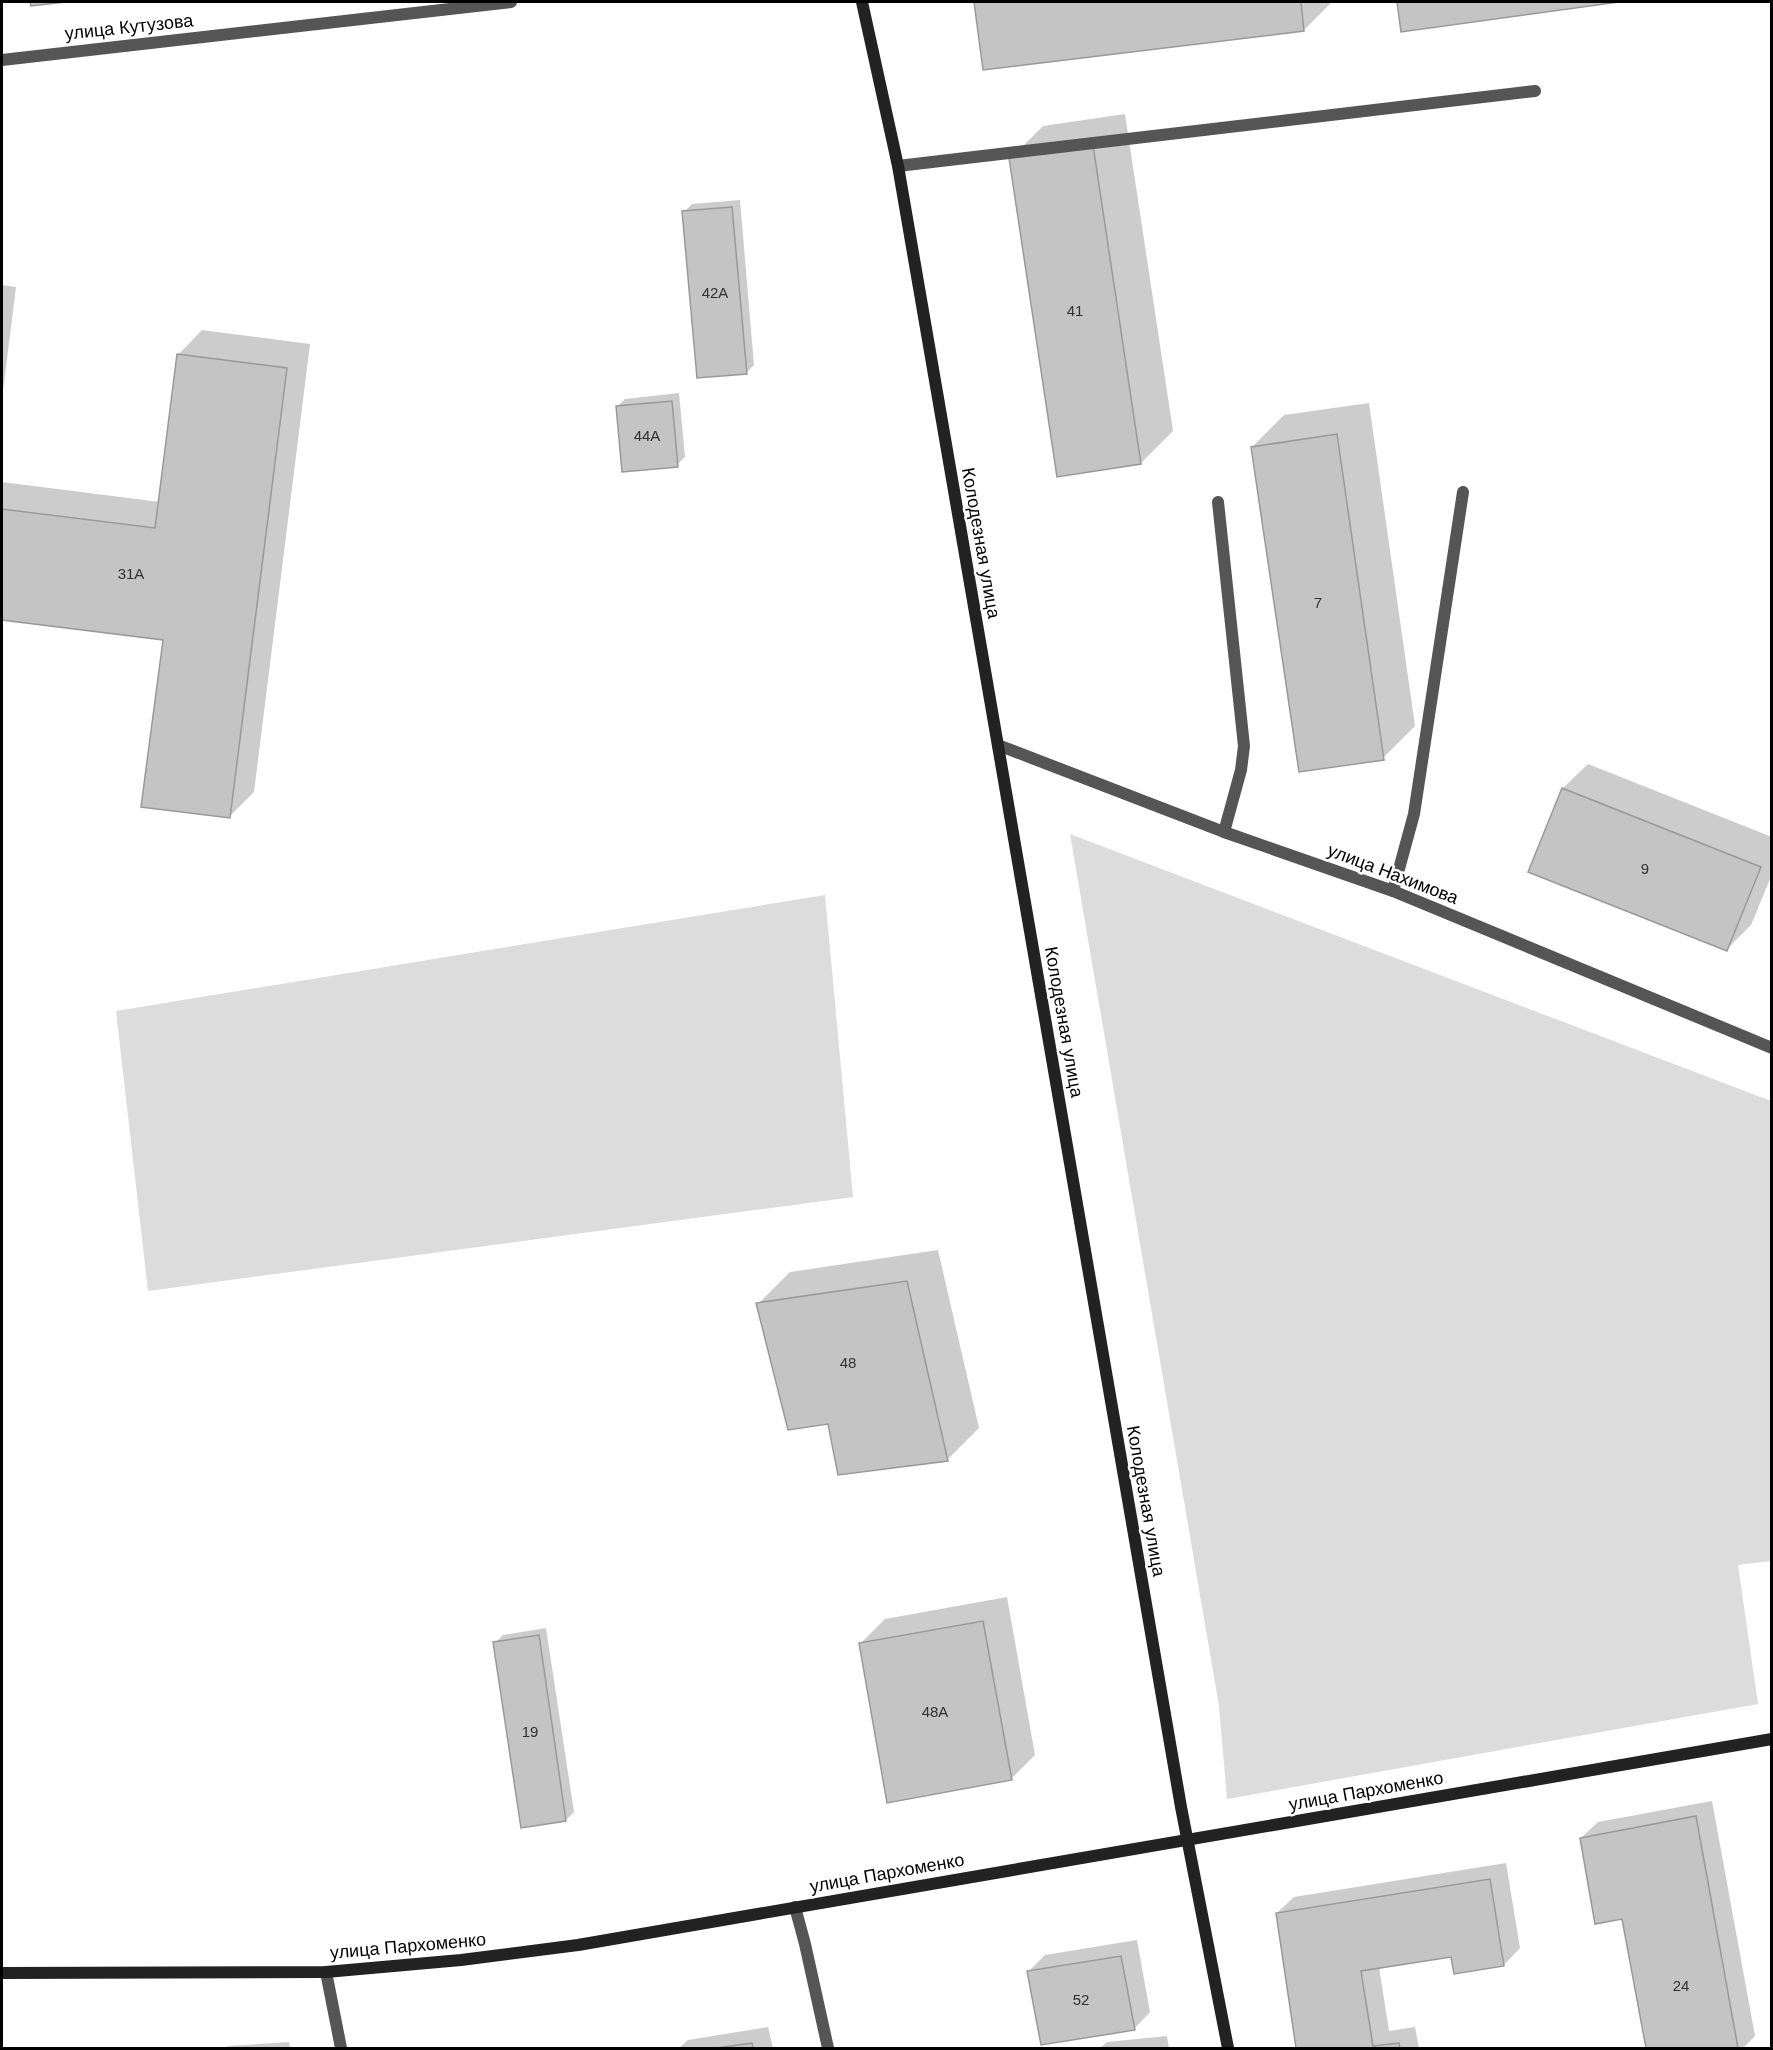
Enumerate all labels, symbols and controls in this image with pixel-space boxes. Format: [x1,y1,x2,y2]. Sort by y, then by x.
street label: улица Кутузова [64,10,195,44]
house number: 42А [702,284,728,301]
house number: 41 [1067,302,1083,319]
house number: 44А [634,427,660,444]
street label: Колодезная улица [958,466,1004,621]
house number: 31А [118,565,144,582]
house number: 7 [1314,594,1322,611]
street label: улица Нахимова [1325,840,1462,908]
house number: 9 [1641,860,1649,877]
street label: Колодезная улица [1041,945,1087,1100]
house number: 48 [840,1354,856,1371]
street label: Колодезная улица [1123,1424,1169,1579]
house number: 48А [922,1703,948,1720]
house number: 19 [522,1723,538,1740]
street label: улица Пархоменко [1287,1768,1445,1814]
street label: улица Пархоменко [808,1850,966,1896]
street label: улица Пархоменко [329,1929,487,1963]
house number: 24 [1673,1977,1689,1994]
house number: 52 [1073,1991,1089,2008]

